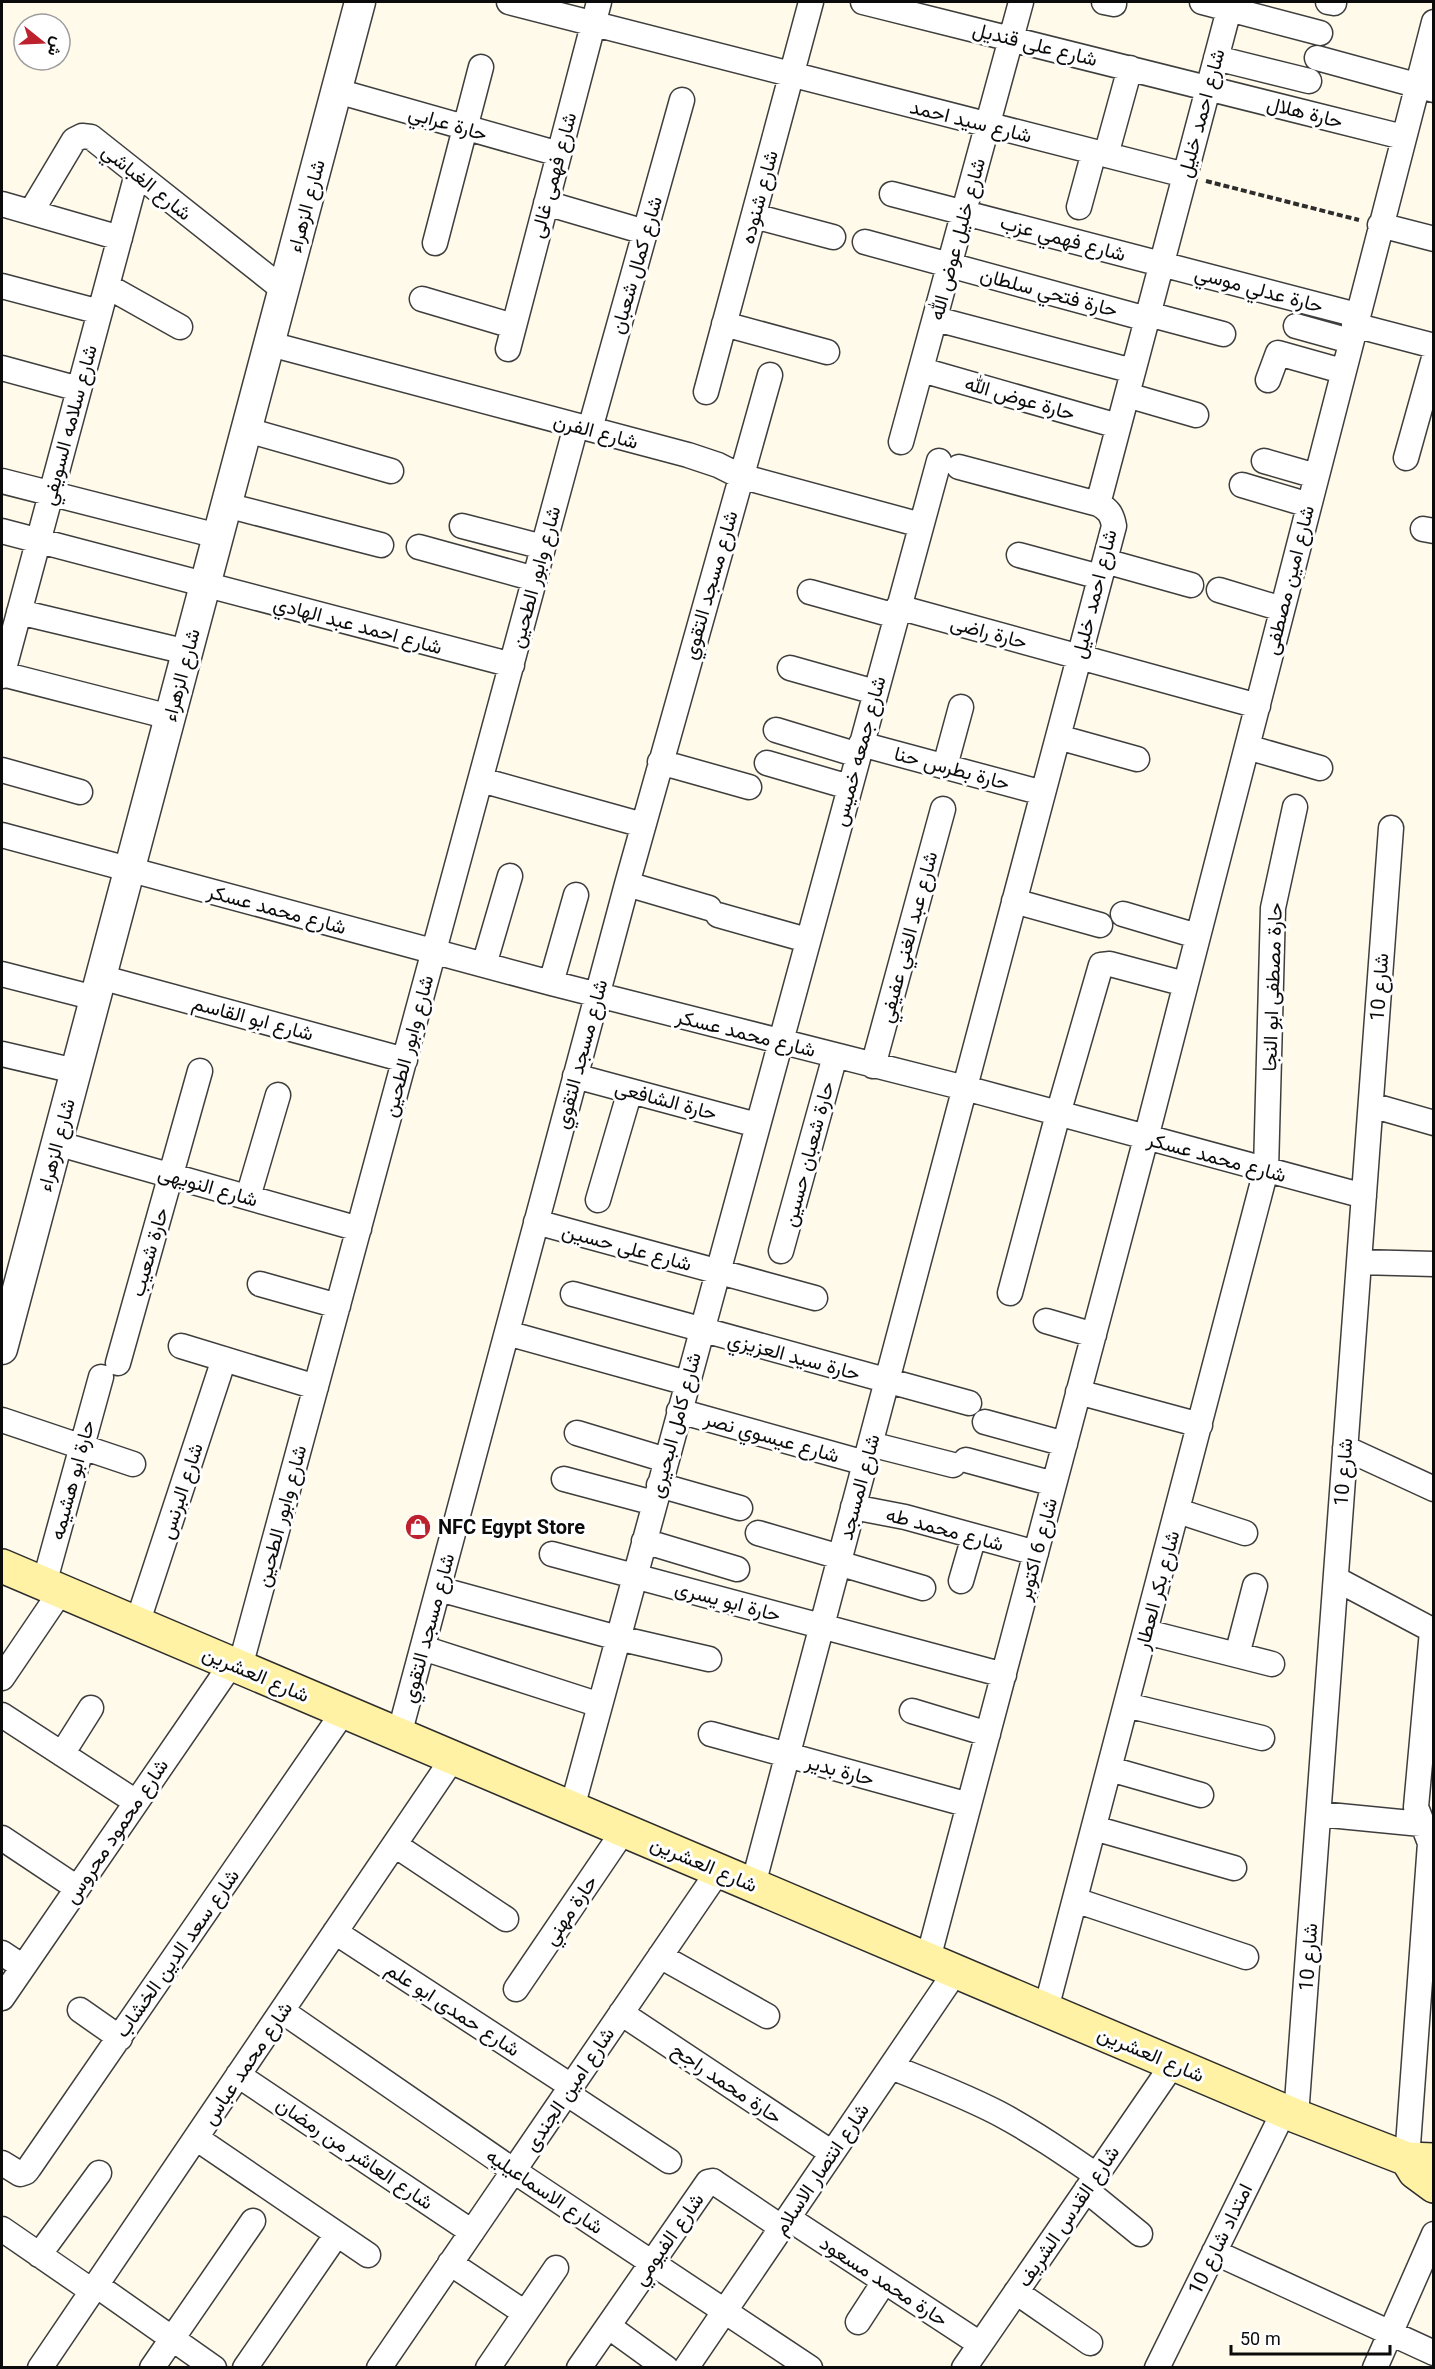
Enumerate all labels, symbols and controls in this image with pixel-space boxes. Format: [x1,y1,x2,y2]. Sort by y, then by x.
north arrow [12,12,72,72]
street label: شارع على قنديل [969,15,1100,77]
text: ش [39,33,69,59]
street label: شارع احمد خليل [1170,46,1235,182]
street label: حارة هلال [1263,89,1346,139]
street label: شارع سيد احمد [906,92,1035,154]
street label: حارة عرابي [404,98,491,151]
street label: شارع فهمى غالى [523,109,587,242]
street label: شارع الغباشي [94,137,198,230]
street label: شارع شنوده [733,147,789,248]
street label: شارع خليل عوض الله [922,155,996,324]
street label: شارع الزهراء [280,156,336,257]
street label: شارع كمال شعبان [603,193,673,338]
street label: شارع فهمي عزب [996,208,1129,272]
street label: حارة عدلي موسي [1191,258,1326,323]
street label: حارة فتحي سلطان [976,260,1121,328]
street label: شارع سلامه السويفي [34,342,108,509]
street label: حارة عوض الله [961,369,1078,431]
street label: شارع الفرن [550,406,641,460]
street label: شارع امين مصطفى [1257,502,1325,659]
street label: شارع وابور الطحين [503,503,571,652]
street label: شارع مسجد التقوي [675,507,749,664]
street label: شارع احمد خليل [1064,526,1127,662]
street label: شارع احمد عبد الهادي [269,589,446,665]
street label: حارة راضى [946,608,1031,660]
street label: شارع الزهراء [155,625,211,726]
street label: شارع جمعه خميس [825,673,896,830]
street label: حارة بطرس حنا [890,739,1013,801]
street label: شارع عبد الغني عفيفي [872,848,948,1027]
street label: شارع محمد عسكر [202,877,350,945]
street label: حارة مصطفى ابو النجا [1255,902,1293,1072]
street label: شارع 10 [1363,952,1399,1022]
street label: شارع وابور الطحين [376,972,444,1121]
street label: شارع مسجد التقوي [548,976,618,1133]
street label: شارع ابو القاسم [188,988,317,1051]
street label: شارع محمد عسكر [671,1002,819,1068]
street label: حارة الشافعى [611,1073,720,1131]
street label: حارة شعبان حسين [775,1078,845,1231]
street label: شارع الزهراء [30,1095,86,1196]
street label: شارع محمد عسكر [1142,1125,1290,1193]
street label: شارع النويهى [154,1158,261,1217]
street label: حارة شعيب [123,1204,179,1301]
street label: شارع على حسين [558,1216,695,1282]
street label: حارة سيد العزيزي [724,1325,863,1391]
street label: شارع كامل البحيرى [642,1349,712,1502]
street label: شارع عيسوي نصر [699,1404,843,1473]
street label: حارة ابو هشيمه [43,1417,105,1544]
street label: شارع المسجد [831,1431,890,1544]
street label: شارع 10 [1327,1437,1363,1507]
street label: شارع البرنس [152,1439,214,1544]
street label: شارع وابور الطحين [249,1442,317,1591]
street label: شارع 6 اكتوبر [1010,1494,1068,1606]
street label: شارع محمد طه [882,1500,1007,1562]
shop icon: NFC Egypt Store [403,1512,433,1542]
place label: NFC Egypt Store [438,1513,585,1545]
street label: شارع بكر العطار [1127,1527,1190,1655]
street label: شارع مسجد التقوي [395,1550,465,1707]
street label: حارة ابو يسرى [671,1573,784,1632]
street label: شارع العشرين [197,1639,314,1713]
street label: حارة بدير [801,1747,877,1796]
street label: شارع محمود محروس [57,1753,178,1911]
street label: شارع العشرين [645,1829,762,1903]
street label: شارع سعد الدين الخشاب [108,1863,249,2045]
street label: حارة مهني [536,1869,607,1953]
street label: شارع 10 [1292,1922,1328,1992]
street label: شارع حمدى ابو علم [378,1955,526,2066]
street label: شارع محمد عباس [195,1996,302,2133]
street label: شارع العشرين [1092,2019,1209,2093]
street label: شارع امين الجندى [517,2021,624,2159]
street label: حارة محمد راجح [664,2036,788,2134]
street label: شارع العاشر من رمضان [269,2090,439,2219]
street label: شارع انتصار الاسلام [766,2098,879,2243]
street label: شارع القدس الشريف [1010,2140,1129,2295]
street label: شارع الاسماعيليه [479,2141,609,2244]
street label: امتداد شارع 10 [1181,2179,1263,2301]
street label: شارع الفيومي [626,2187,713,2293]
street label: حارة محمد مسعود [812,2229,954,2336]
scale bar [1231,2318,1390,2356]
text: 50 m [1240,2327,1281,2355]

